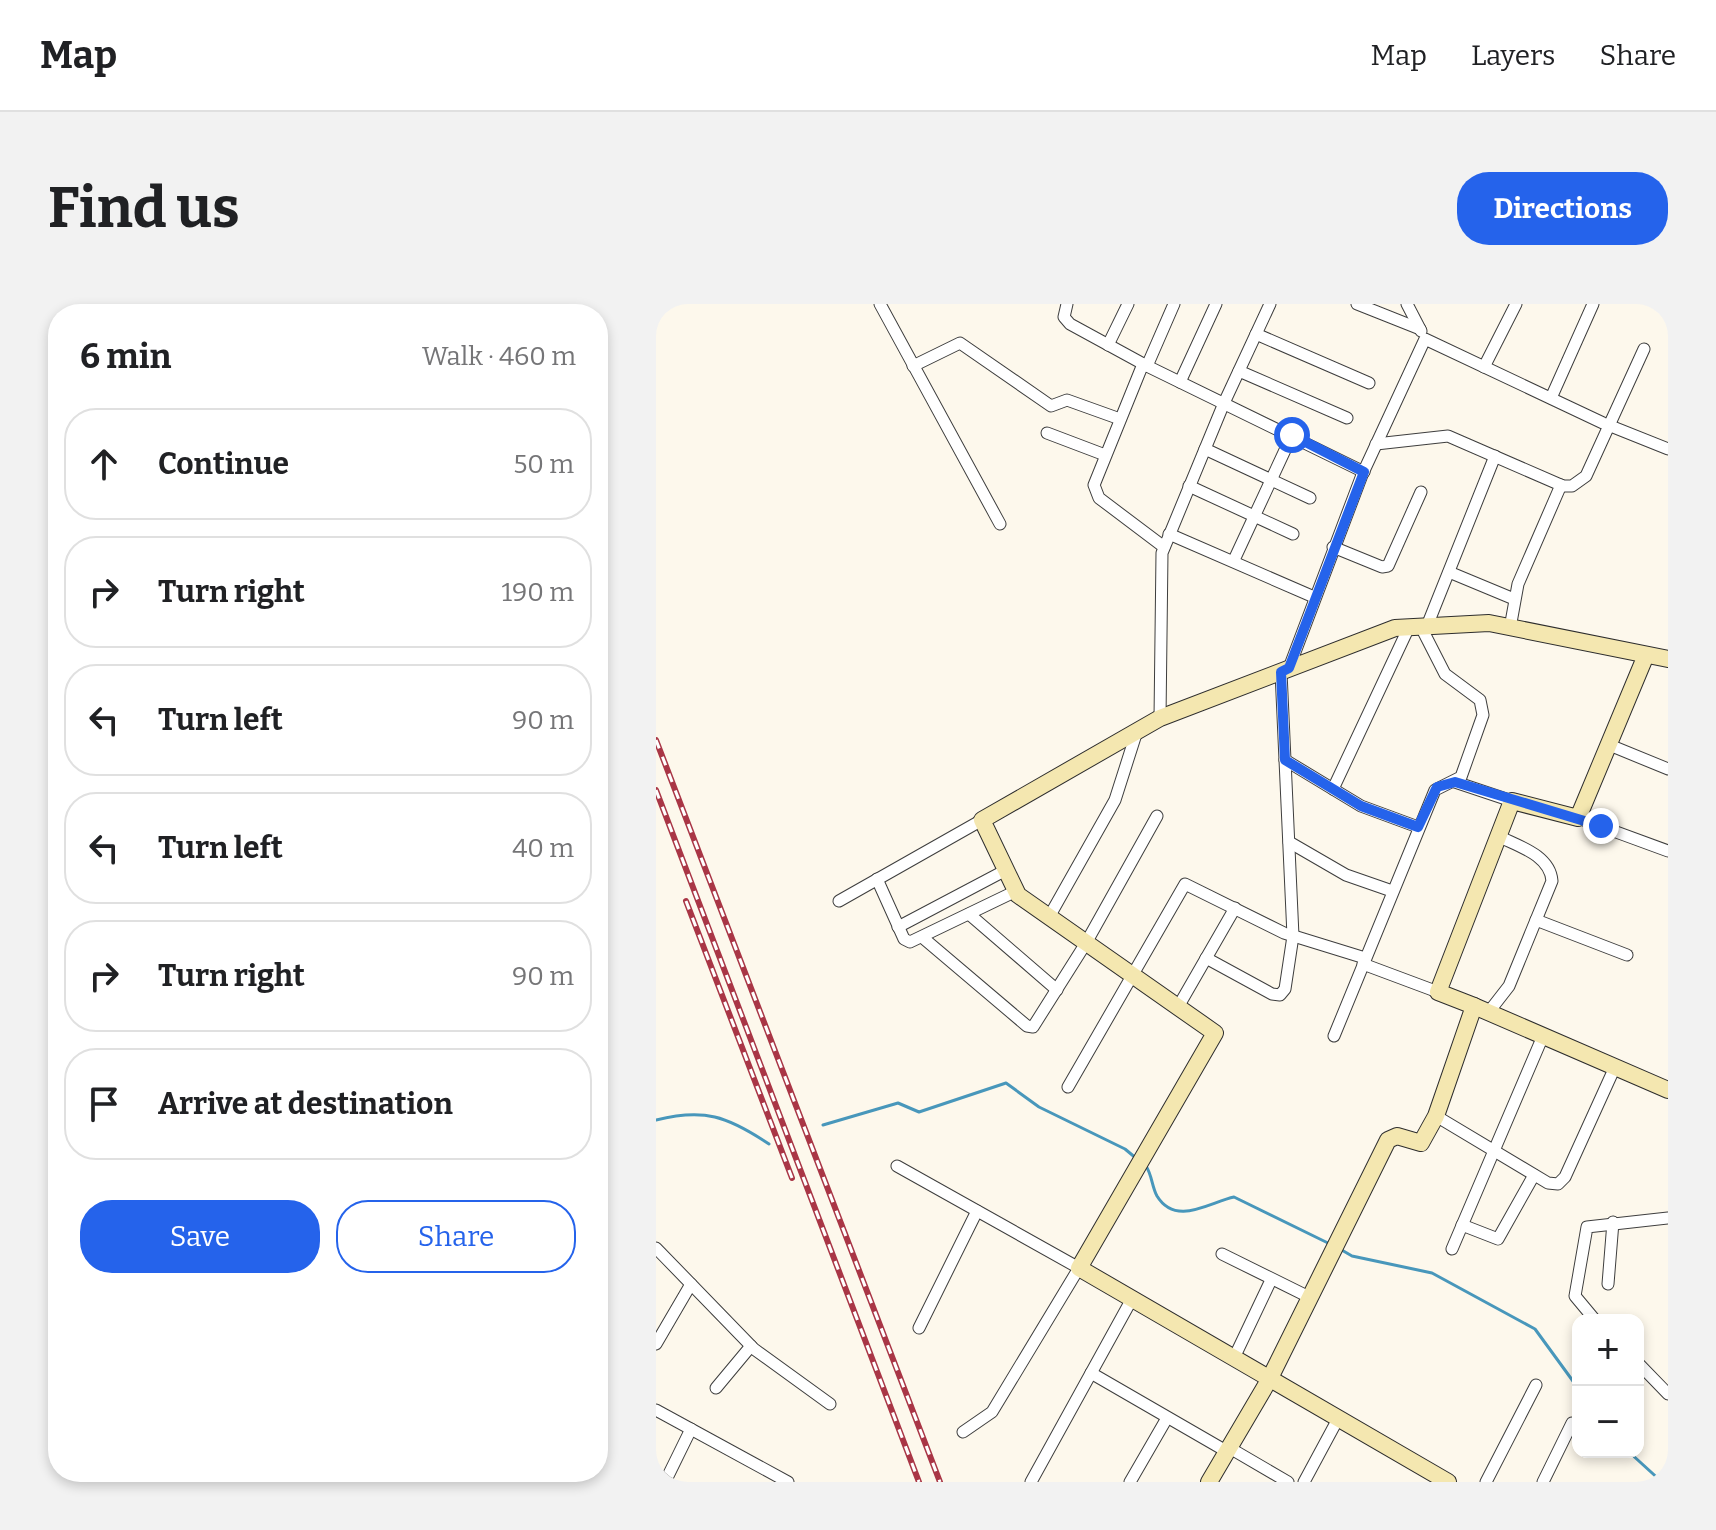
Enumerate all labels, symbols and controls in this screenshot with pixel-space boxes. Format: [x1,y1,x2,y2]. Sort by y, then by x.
text: Map [40,32,117,78]
text: Map [1370,39,1427,72]
text: Layers [1471,39,1555,72]
text: Share [1599,39,1676,72]
button: Directions [1457,172,1668,245]
text: Find us [48,175,240,242]
text: 6 min [80,336,171,377]
text: Walk · 460 m [422,341,576,372]
route start [1274,417,1310,453]
icon: ahead [82,442,126,486]
text: Continue [158,446,289,482]
text: 50 m [513,449,574,480]
icon: right [82,570,126,614]
text: Turn right [158,574,305,610]
text: 190 m [502,577,574,608]
icon: left [82,698,126,742]
text: Turn left [158,702,283,738]
text: 90 m [512,705,574,736]
route end [1583,808,1619,844]
icon: left [82,826,126,870]
text: Turn left [158,830,283,866]
text: 40 m [512,833,574,864]
icon: right [82,954,126,998]
text: Turn right [158,958,305,994]
text: 90 m [512,961,574,992]
icon: arrive [82,1082,126,1126]
text: Arrive at destination [158,1086,453,1122]
button: Save [80,1200,320,1273]
button: Share [336,1200,576,1273]
map controls [1572,1314,1644,1458]
button: + [1572,1314,1644,1386]
button: − [1572,1386,1644,1458]

